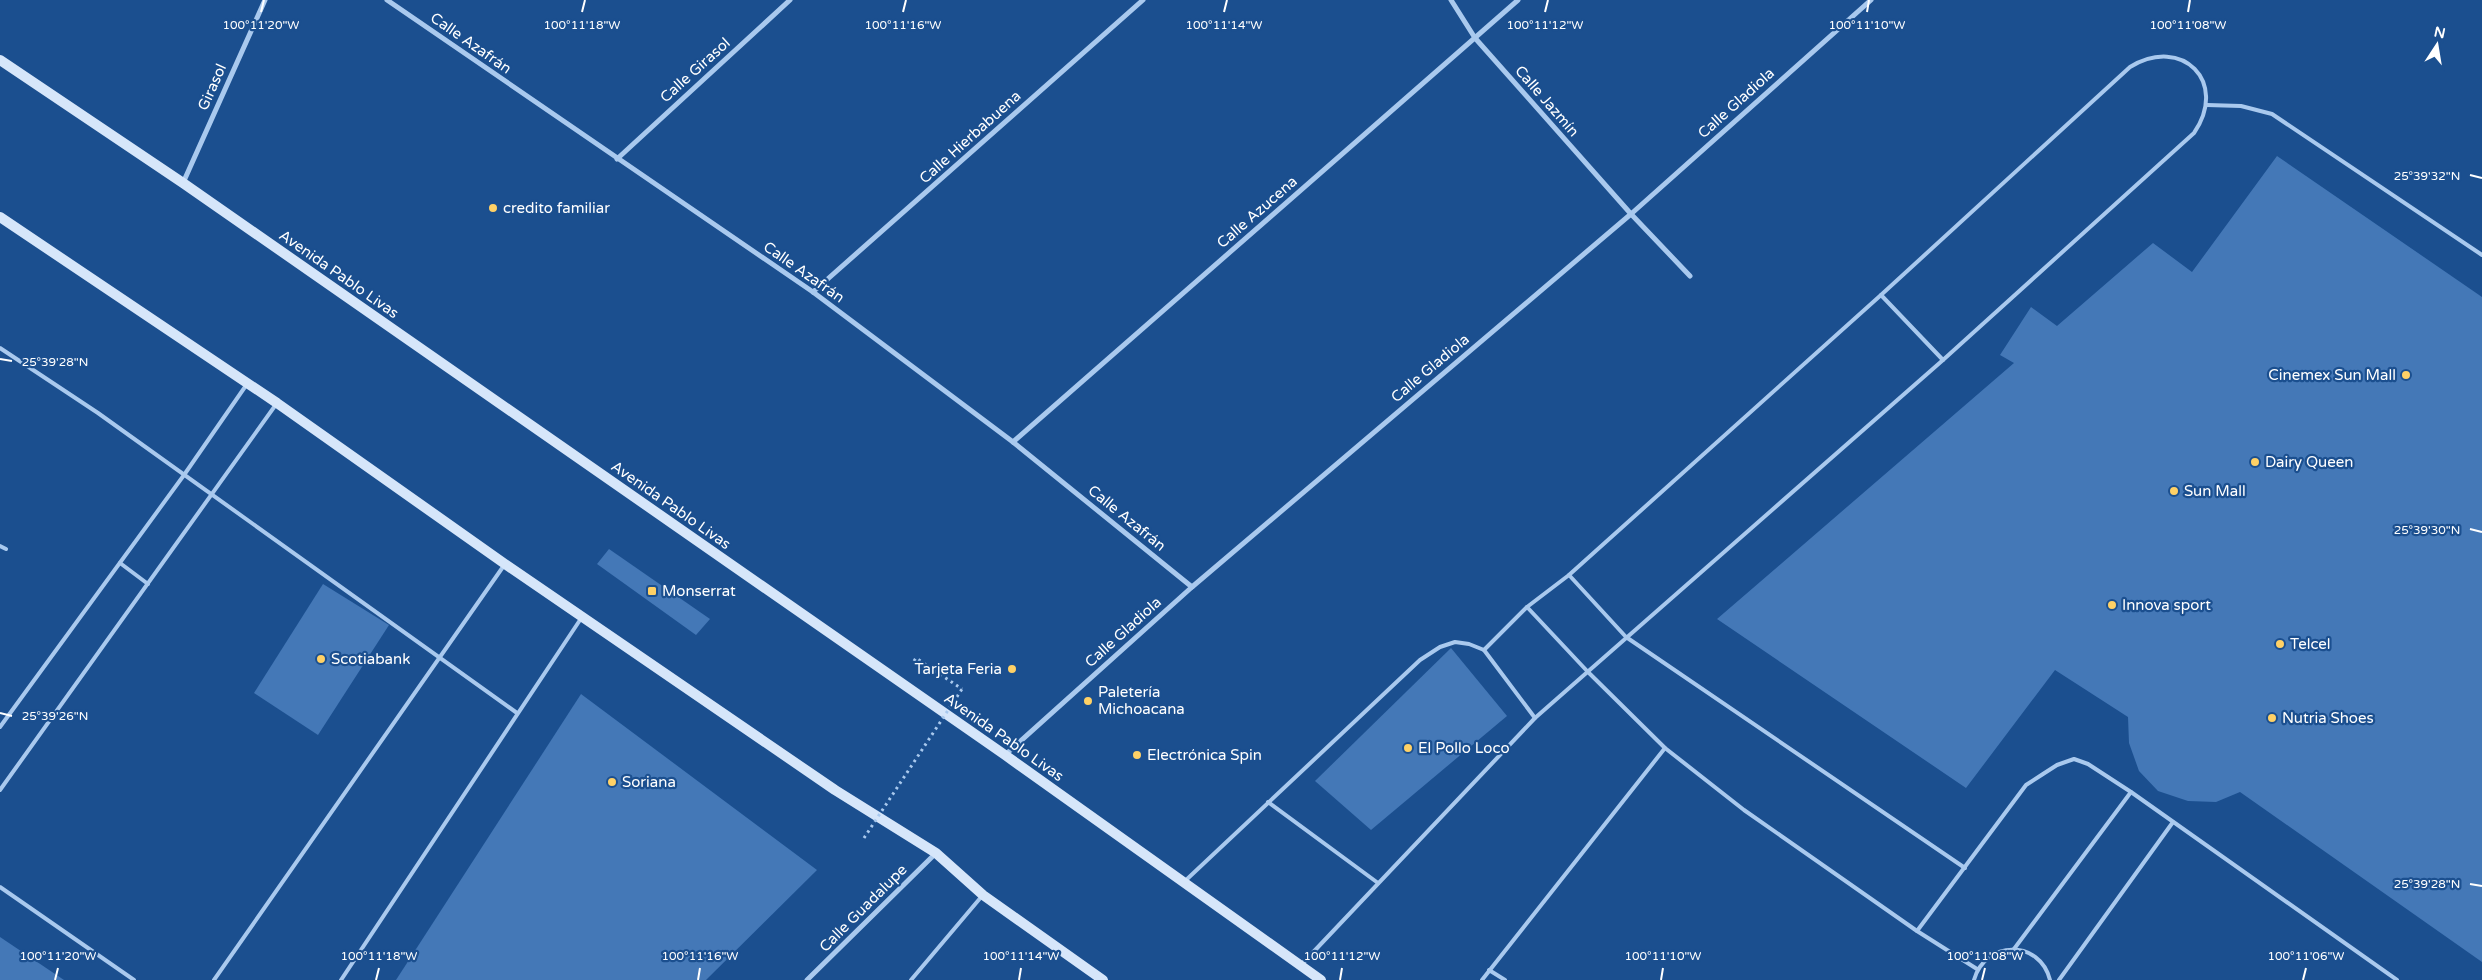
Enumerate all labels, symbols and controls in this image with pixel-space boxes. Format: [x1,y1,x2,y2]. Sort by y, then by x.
street label: Calle Azafrán [427,8,515,78]
text: 100°11'20"W [222,18,300,32]
text: 100°11'18"W [543,18,621,32]
text: 100°11'16"W [864,18,942,32]
text: 100°11'14"W [1185,18,1263,32]
text: 100°11'12"W [1506,18,1584,32]
text: 100°11'10"W [1828,18,1906,32]
text: 100°11'08"W [2149,18,2227,32]
north arrow [2412,20,2462,70]
text: N [2432,23,2447,42]
street label: Calle Girasol [656,34,734,106]
street label: Girasol [194,61,230,113]
street label: Calle Jazmín [1511,62,1583,140]
street label: Calle Gladiola [1694,64,1778,142]
street label: Calle Hierbabuena [916,87,1024,187]
text: 25°39'32"N [2394,169,2460,183]
street label: Calle Azucena [1213,172,1301,252]
place label: credito familiar [503,199,610,217]
marker: credito familiar [487,202,499,214]
street label: Avenida Pablo Livas [276,226,402,322]
street label: Calle Azafrán [760,237,848,307]
street label: Calle Gladiola [1387,330,1473,406]
text: 25°39'28"N [22,355,88,369]
place label: Cinemex Sun Mall [2268,366,2396,384]
marker: Cinemex Sun Mall [2400,369,2412,381]
place label: Dairy Queen [2265,453,2353,471]
marker: Dairy Queen [2249,456,2261,468]
street label: Avenida Pablo Livas [608,457,734,553]
street label: Calle Azafrán [1085,481,1169,555]
place label: Sun Mall [2184,482,2246,500]
marker: Sun Mall [2168,485,2180,497]
text: 25°39'30"N [2394,523,2460,537]
place label: Monserrat [662,582,736,600]
marker: Monserrat [646,585,658,597]
street label: Calle Gladiola [1081,593,1165,671]
place label: Innova sport [2122,596,2211,614]
marker: Innova sport [2106,599,2118,611]
place label: Telcel [2290,635,2331,653]
marker: Telcel [2274,638,2286,650]
place label: Scotiabank [331,650,410,668]
marker: Scotiabank [315,653,327,665]
place label: Tarjeta Feria [915,660,1002,678]
marker: Tarjeta Feria [1006,663,1018,675]
place label: Paletería Michoacana [1098,683,1185,718]
street label: Avenida Pablo Livas [941,689,1067,785]
marker: Paletería Michoacana [1082,695,1094,707]
text: 25°39'26"N [22,709,88,723]
place label: Nutria Shoes [2282,709,2374,727]
marker: Nutria Shoes [2266,712,2278,724]
place label: El Pollo Loco [1418,739,1510,757]
marker: El Pollo Loco [1402,742,1414,754]
place label: Electrónica Spin [1147,746,1262,764]
marker: Electrónica Spin [1131,749,1143,761]
place label: Soriana [622,773,676,791]
marker: Soriana [606,776,618,788]
street label: Calle Guadalupe [815,860,911,956]
text: 25°39'28"N [2394,877,2460,891]
text: 100°11'20"W [19,949,97,963]
text: 100°11'18"W [340,949,418,963]
text: 100°11'16"W [661,949,739,963]
text: 100°11'14"W [982,949,1060,963]
text: 100°11'12"W [1303,949,1381,963]
text: 100°11'10"W [1624,949,1702,963]
text: 100°11'08"W [1946,949,2024,963]
text: 100°11'06"W [2267,949,2345,963]

